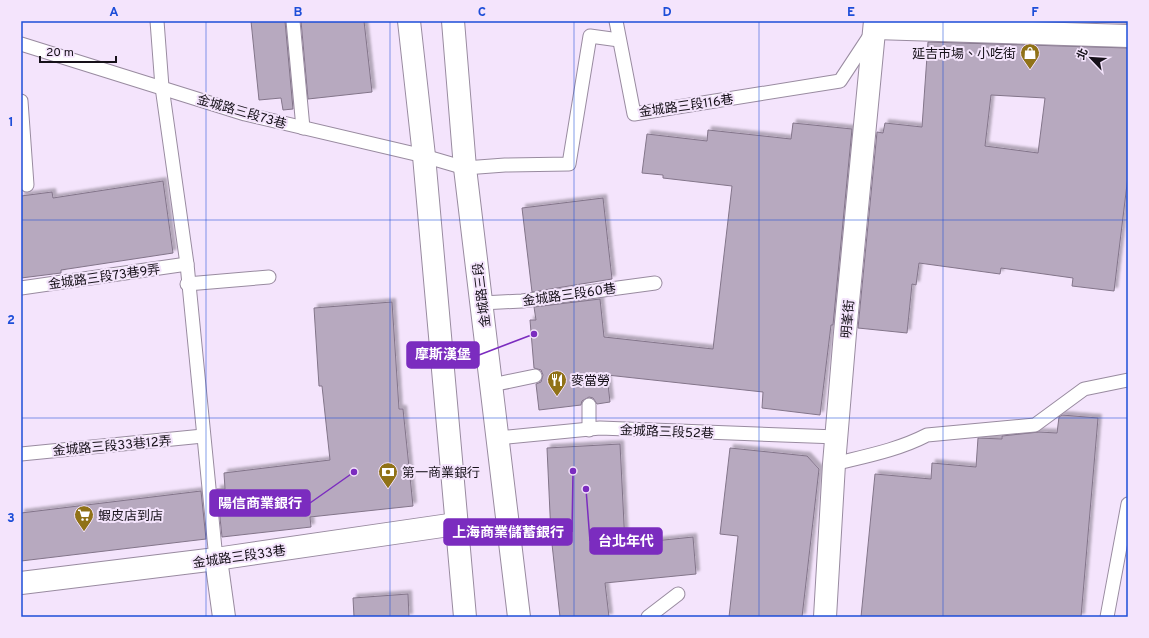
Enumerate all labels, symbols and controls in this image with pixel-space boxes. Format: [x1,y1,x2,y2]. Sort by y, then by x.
text: A [109,5,119,21]
text: B [294,5,303,21]
text: C [478,5,486,21]
text: D [662,5,672,21]
text: E [847,5,855,21]
text: F [1031,5,1039,21]
scale bar [40,38,116,64]
north arrow [1071,38,1111,78]
shop icon: 延吉市場、小吃街 [1019,42,1041,70]
text: 20 m [46,45,74,61]
place label: 延吉市場、小吃街 [912,46,1016,63]
text: 北 [1074,46,1092,62]
street label: 金城路三段116巷 [638,91,735,122]
street label: 金城路三段73巷 [195,92,288,133]
text: 1 [8,115,14,131]
street label: 金城路三段73巷9弄 [47,261,161,294]
street label: 金城路三段 [470,262,495,328]
street label: 金城路三段60巷 [521,281,617,310]
street label: 明峯街 [839,299,859,339]
text: 2 [7,313,15,329]
callout: 摩斯漢堡 [407,342,479,368]
text: 摩斯漢堡 [415,346,471,364]
restaurant icon: 麥當勞 [546,369,568,397]
place label: 麥當勞 [571,374,610,390]
street label: 金城路三段52巷 [620,422,714,443]
street label: 金城路三段33巷12弄 [52,433,172,460]
bank icon: 第一商業銀行 [377,461,399,489]
place label: 第一商業銀行 [402,465,480,482]
callout: 陽信商業銀行 [210,490,310,516]
text: 陽信商業銀行 [218,496,302,513]
supermarket icon: 蝦皮店到店 [73,504,95,532]
place label: 蝦皮店到店 [98,509,163,525]
text: 3 [7,511,15,527]
callout: 上海商業儲蓄銀行 [444,519,572,545]
text: 上海商業儲蓄銀行 [452,525,564,542]
callout: 台北年代 [590,528,662,554]
text: 台北年代 [598,533,654,551]
street label: 金城路三段33巷 [192,543,287,572]

